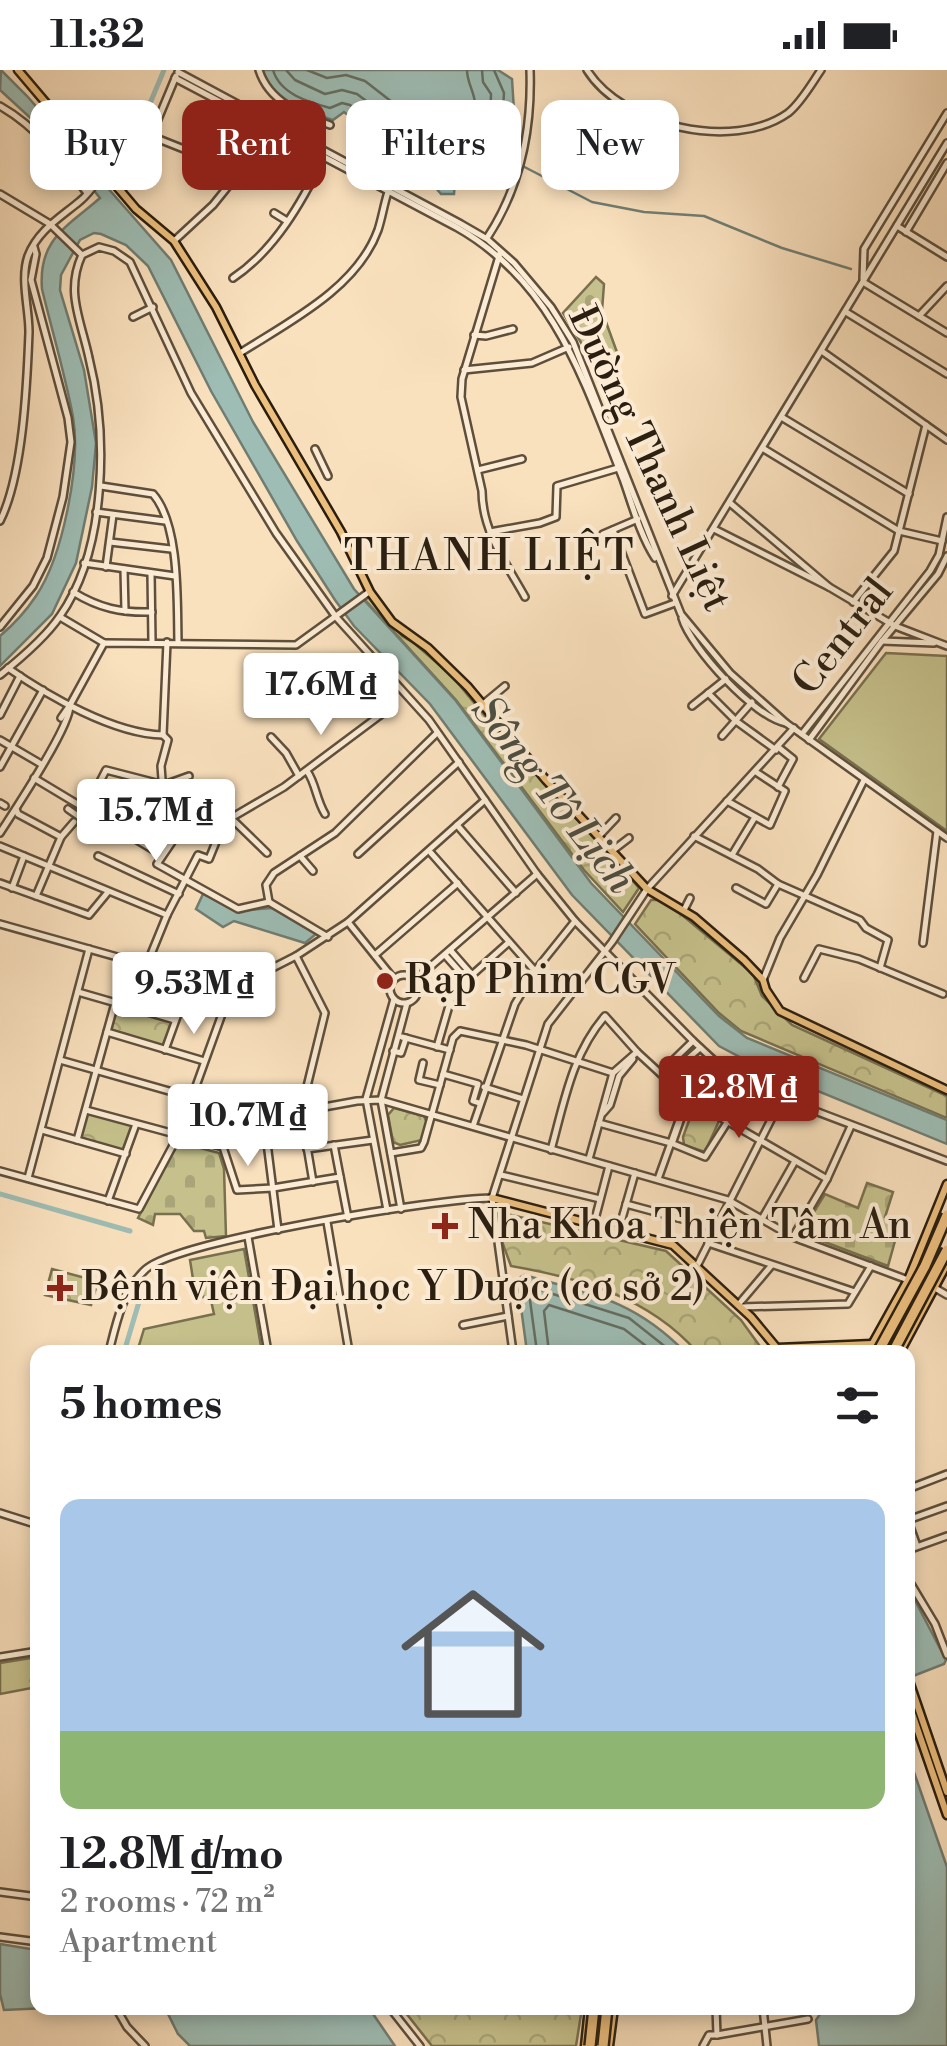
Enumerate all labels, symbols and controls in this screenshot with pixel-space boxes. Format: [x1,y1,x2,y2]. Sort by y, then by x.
text: 11:32 [50,12,145,59]
chip: Buy [30,100,162,190]
chip: Rent [182,100,326,190]
chip: Filters [346,100,521,190]
chip: New [541,100,679,190]
street label: Đường Thanh Liệt [556,299,742,620]
district label: THANH LIỆT [344,528,636,584]
street label: Central [782,568,904,706]
pin: 17.6M ₫ [229,653,413,738]
text: 17.6M ₫ [265,665,377,705]
water label: Sông Tô Lịch [459,686,647,905]
pin: 15.7M ₫ [64,779,248,864]
text: 15.7M ₫ [99,791,213,831]
pin: 9.53M ₫ [102,952,286,1037]
place label: Rạp Phim CGV [405,956,676,1006]
text: 9.53M ₫ [134,964,254,1004]
marker: Rạp Phim CGV [374,970,396,992]
pin: 12.8M ₫ [647,1056,831,1141]
text: 12.8M ₫ [681,1068,797,1108]
pin: 10.7M ₫ [156,1084,340,1169]
text: 10.7M ₫ [190,1096,306,1136]
place label: Nha Khoa Thiện Tâm An [468,1201,912,1251]
marker: Nha Khoa Thiện Tâm An [432,1213,458,1239]
place label: Bệnh viện Đại học Y Dược (cơ sở 2) [81,1263,705,1313]
marker: Bệnh viện Đại học Y Dược (cơ sở 2) [47,1275,73,1301]
icon: filters [830,1378,885,1433]
text: 5 homes [60,1379,222,1432]
icon: home [383,1564,563,1744]
text: 12.8M ₫/mo [60,1829,284,1882]
text: 2 rooms · 72 m² [60,1882,275,1922]
text: Apartment [60,1922,217,1962]

